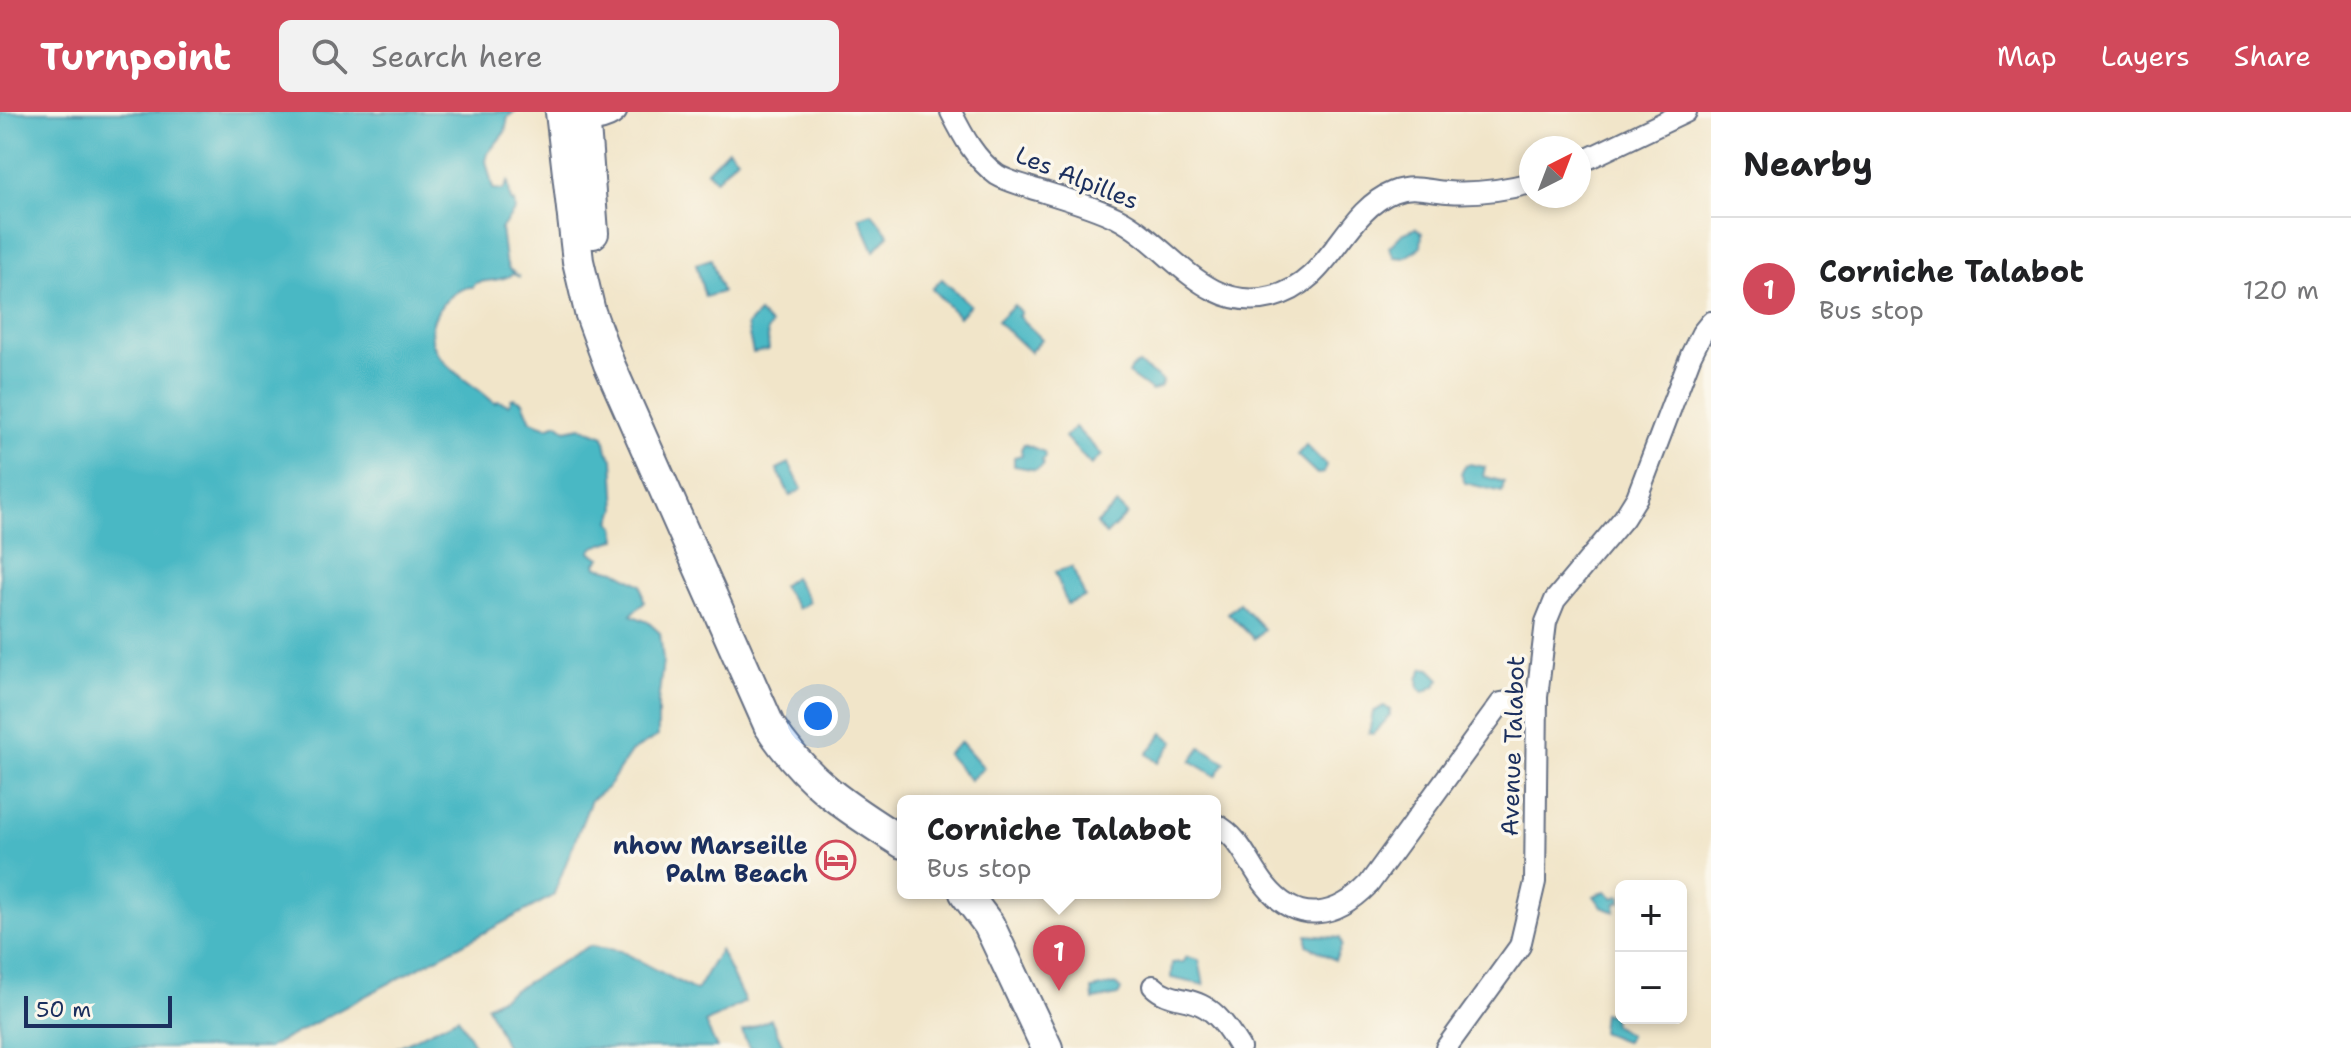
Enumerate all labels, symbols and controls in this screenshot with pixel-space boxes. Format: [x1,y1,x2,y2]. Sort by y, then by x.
search box [279,20,839,92]
text: Turnpoint [40,31,231,82]
icon: search [307,34,351,78]
text: Search here [371,36,543,77]
text: Map [1997,37,2057,75]
text: Layers [2101,37,2190,75]
text: Share [2234,37,2311,75]
north arrow [1519,136,1591,208]
street label: Les Alpilles [1011,139,1143,217]
text: Nearby [1743,141,1873,187]
text: Corniche Talabot [1819,251,2084,292]
text: 1 [1763,272,1775,307]
text: 120 m [2243,272,2319,307]
text: Bus stop [1819,292,1924,327]
street label: Avenue Talabot [1494,655,1532,837]
your location [798,696,838,736]
popup [897,795,1221,899]
text: Corniche Talabot [927,809,1191,850]
place label: nhow Marseille Palm Beach [613,830,808,890]
hotel icon: nhow Marseille Palm Beach [815,839,857,881]
text: Bus stop [927,850,1032,885]
map controls [1615,880,1687,1024]
button: + [1615,880,1687,952]
pin: 1 [1033,925,1085,991]
button: − [1615,952,1687,1024]
scale bar [24,992,172,1028]
text: 50 m [36,995,91,1024]

